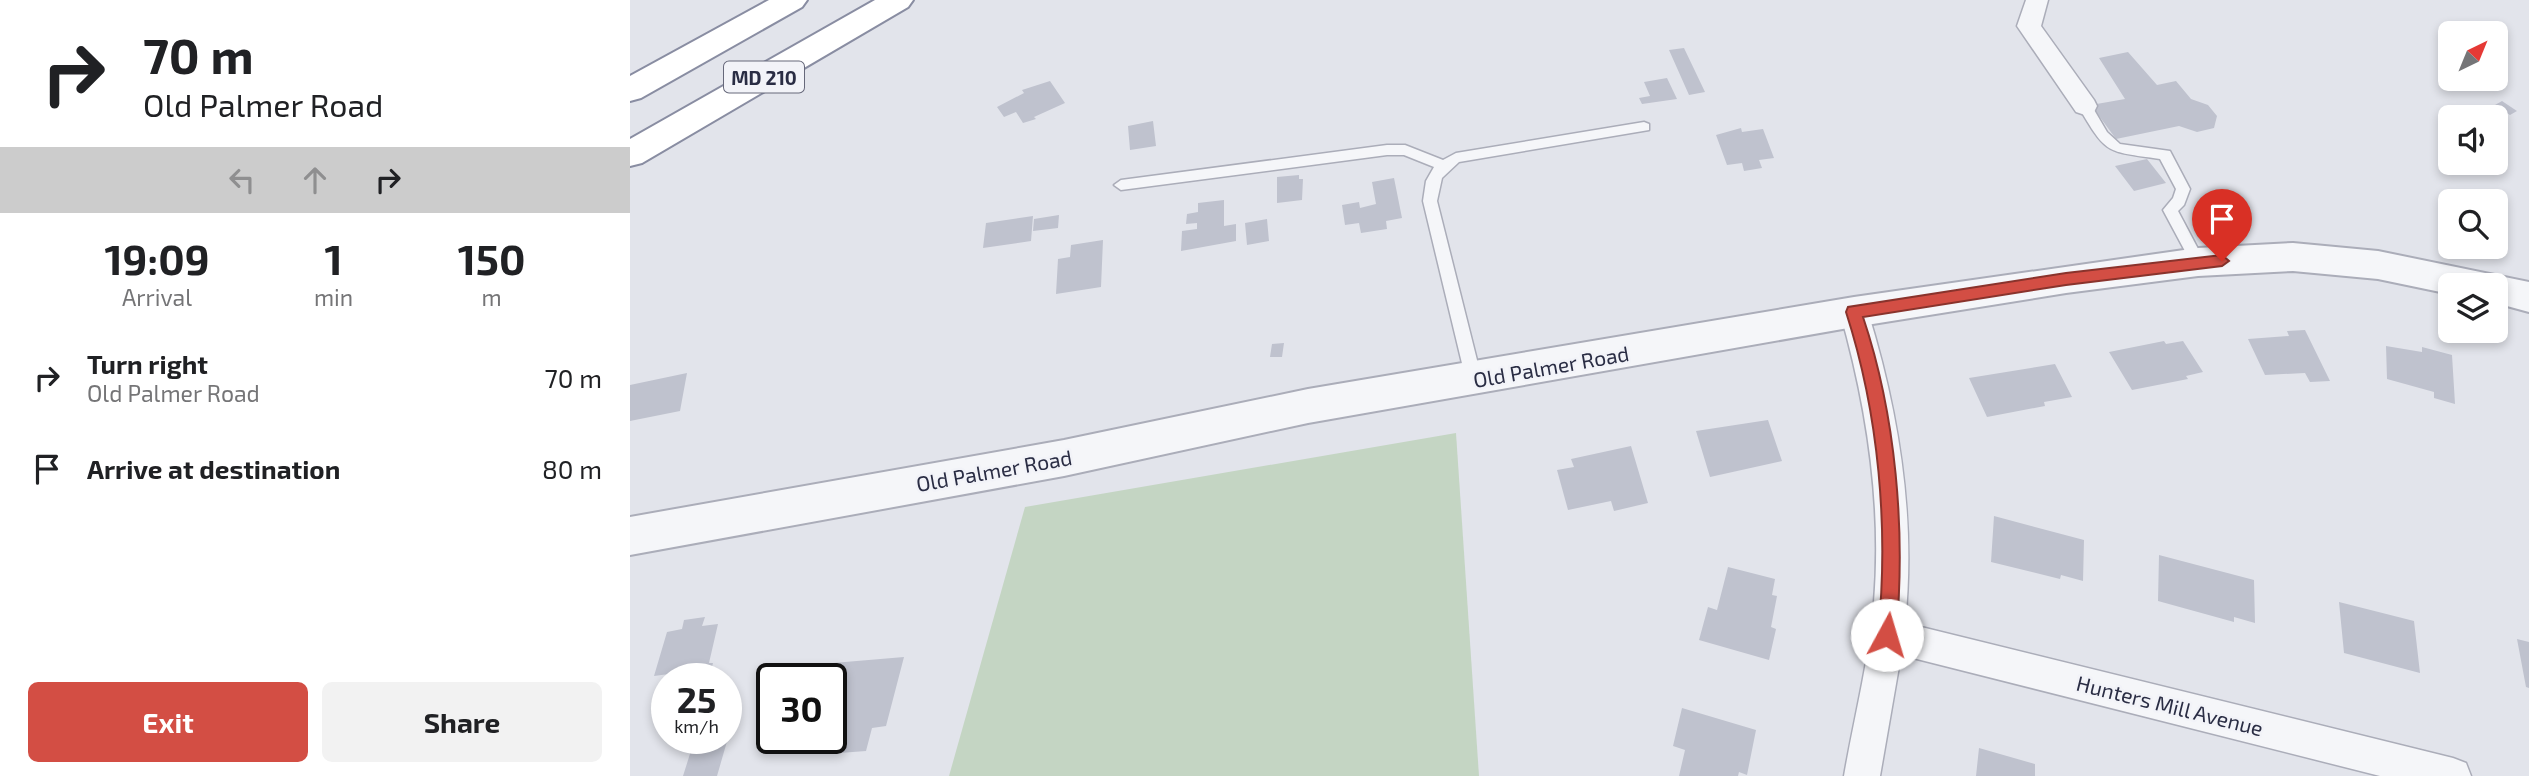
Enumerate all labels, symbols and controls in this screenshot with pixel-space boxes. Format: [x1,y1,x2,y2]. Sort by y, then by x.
north arrow [2438,21,2508,91]
map controls [2438,21,2508,343]
text: 70 m [143,25,254,84]
icon: right [28,28,119,119]
road number: MD 210 [724,61,804,92]
text: Old Palmer Road [143,85,383,123]
button: sound [2438,105,2508,175]
icon: left [223,161,261,199]
icon: ahead [296,161,334,199]
icon: right [369,161,407,199]
pin [2192,189,2252,261]
button: search [2438,189,2508,259]
icon: arrive [2203,200,2241,238]
text: 19:09 [104,233,209,283]
text: 1 [324,233,343,283]
text: 150 [458,233,525,283]
button: layers [2438,273,2508,343]
text: Arrival [122,283,192,311]
text: min [314,283,353,311]
text: m [481,283,502,311]
street label: Old Palmer Road [1471,340,1631,392]
text: Turn right [87,348,208,379]
icon: right [28,359,66,397]
text: 70 m [544,362,602,393]
text: Old Palmer Road [87,379,260,407]
street label: Old Palmer Road [914,444,1074,496]
icon: arrive [28,450,66,488]
text: Arrive at destination [87,453,340,484]
text: 80 m [542,453,602,484]
position arrow [1850,598,1924,672]
speed limit sign: 30 [756,663,847,754]
street label: Hunters Mill Avenue [2074,670,2266,740]
text: 25 [677,678,716,720]
button: Exit [28,682,308,762]
button: Share [322,682,602,762]
text: km/h [674,715,719,737]

